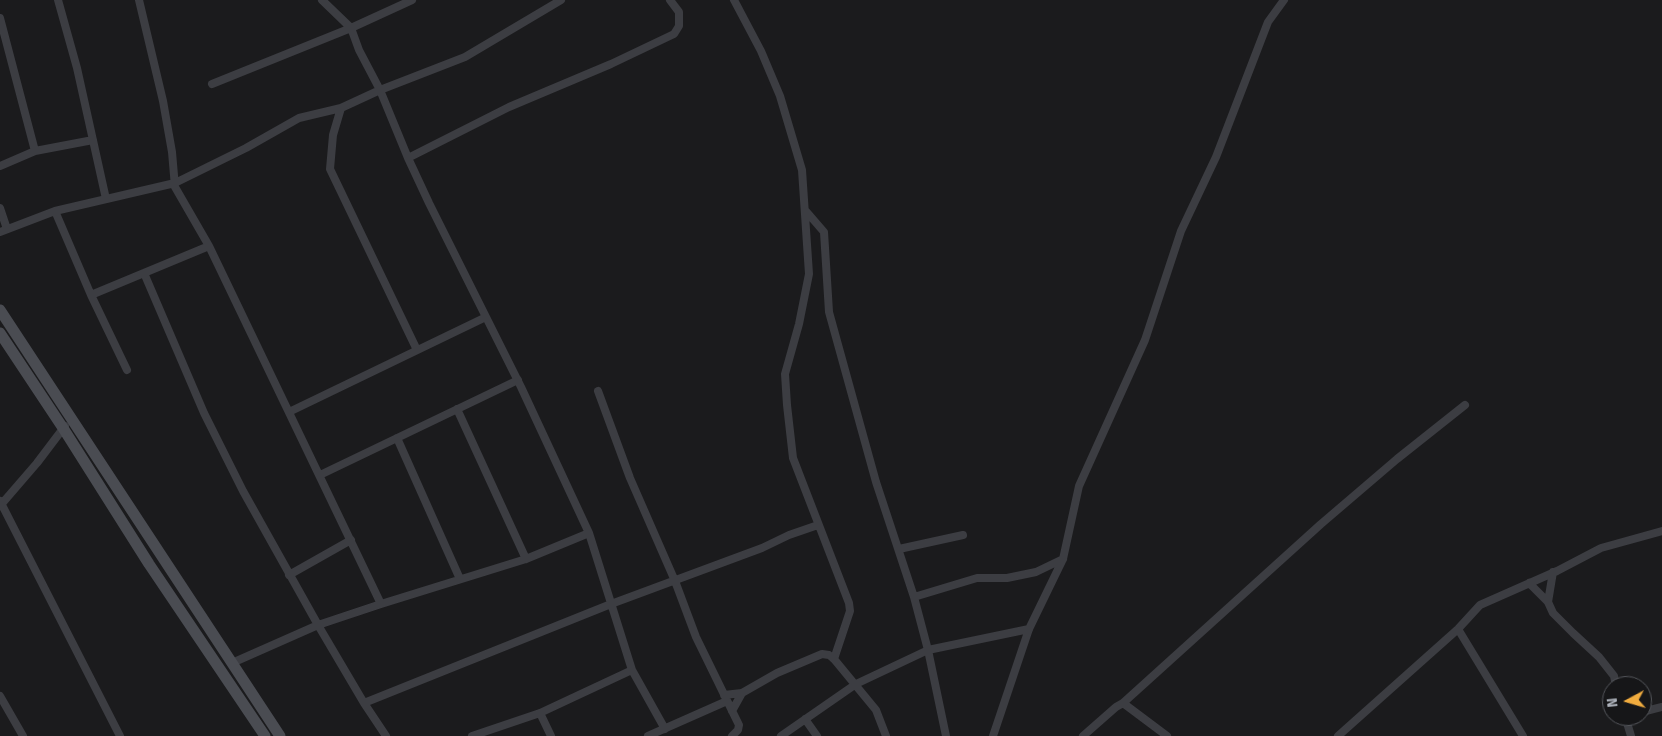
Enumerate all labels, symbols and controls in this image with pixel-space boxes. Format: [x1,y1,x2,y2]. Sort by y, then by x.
north arrow [1602,676,1652,726]
text: N [1604,697,1622,708]

